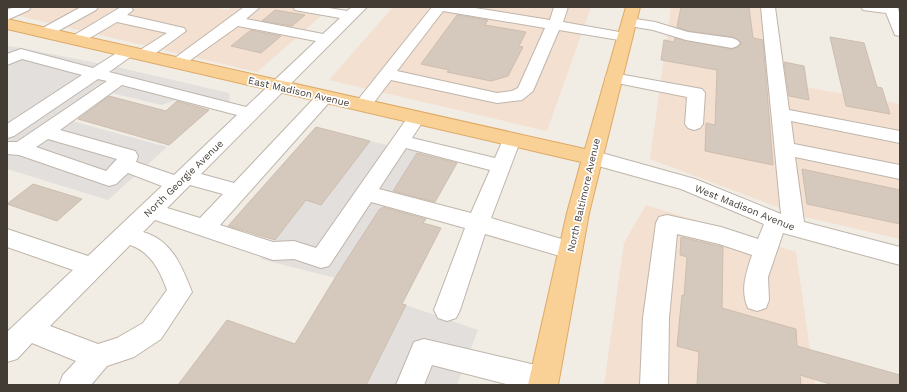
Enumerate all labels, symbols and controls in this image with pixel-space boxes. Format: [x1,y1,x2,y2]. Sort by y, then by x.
street label: East Madison Avenue [247,74,351,109]
street label: North Baltimore Avenue [565,137,602,253]
street label: North Georgie Avenue [141,138,225,219]
street label: West Madison Avenue [693,182,797,233]

